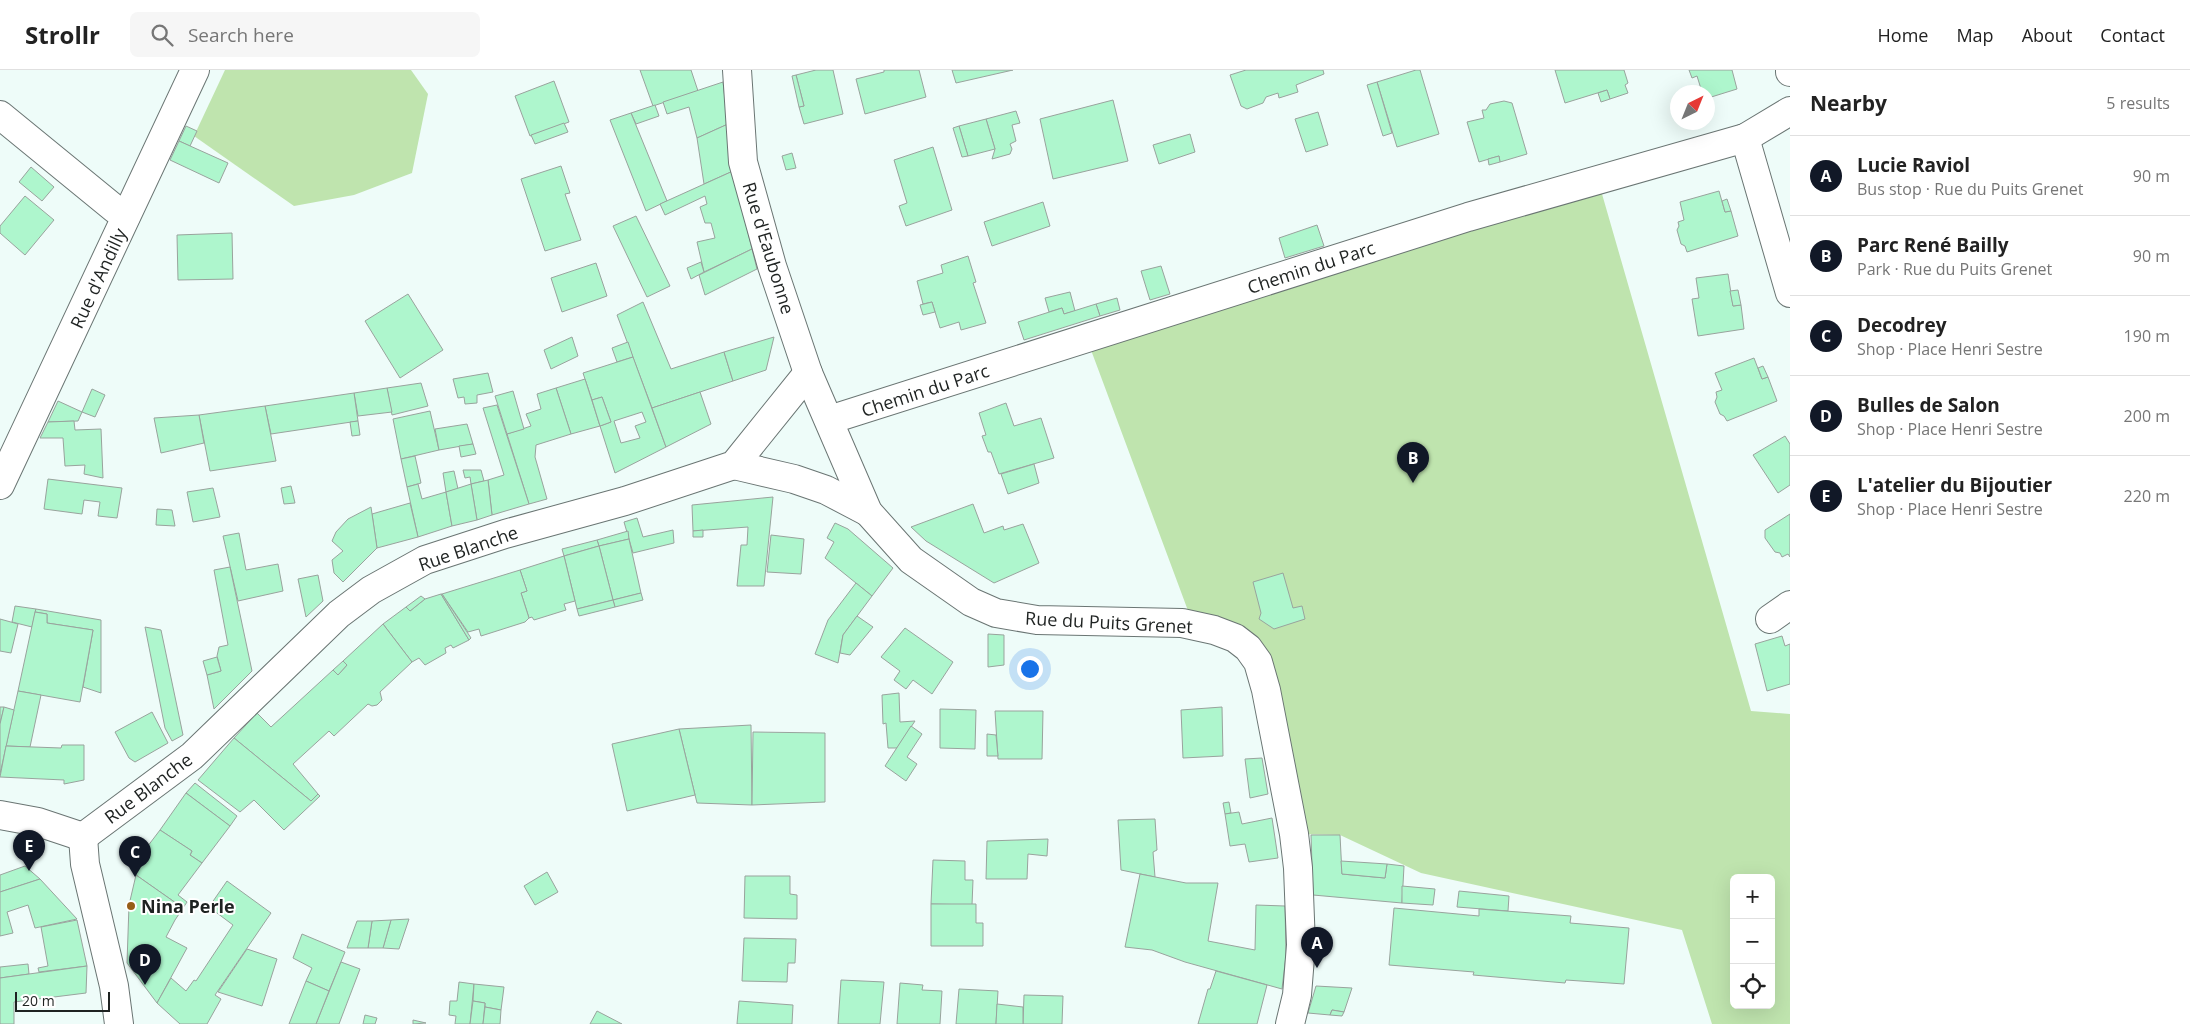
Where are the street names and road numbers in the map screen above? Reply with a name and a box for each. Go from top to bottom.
street label: Rue d'Eaubonne [738,179,800,317]
street label: Rue d'Andilly [64,223,132,332]
street label: Chemin du Parc [1244,235,1378,299]
street label: Chemin du Parc [858,358,992,422]
street label: Rue Blanche [415,520,521,576]
street label: Rue du Puits Grenet [1025,606,1193,638]
street label: Rue Blanche [99,747,197,829]

